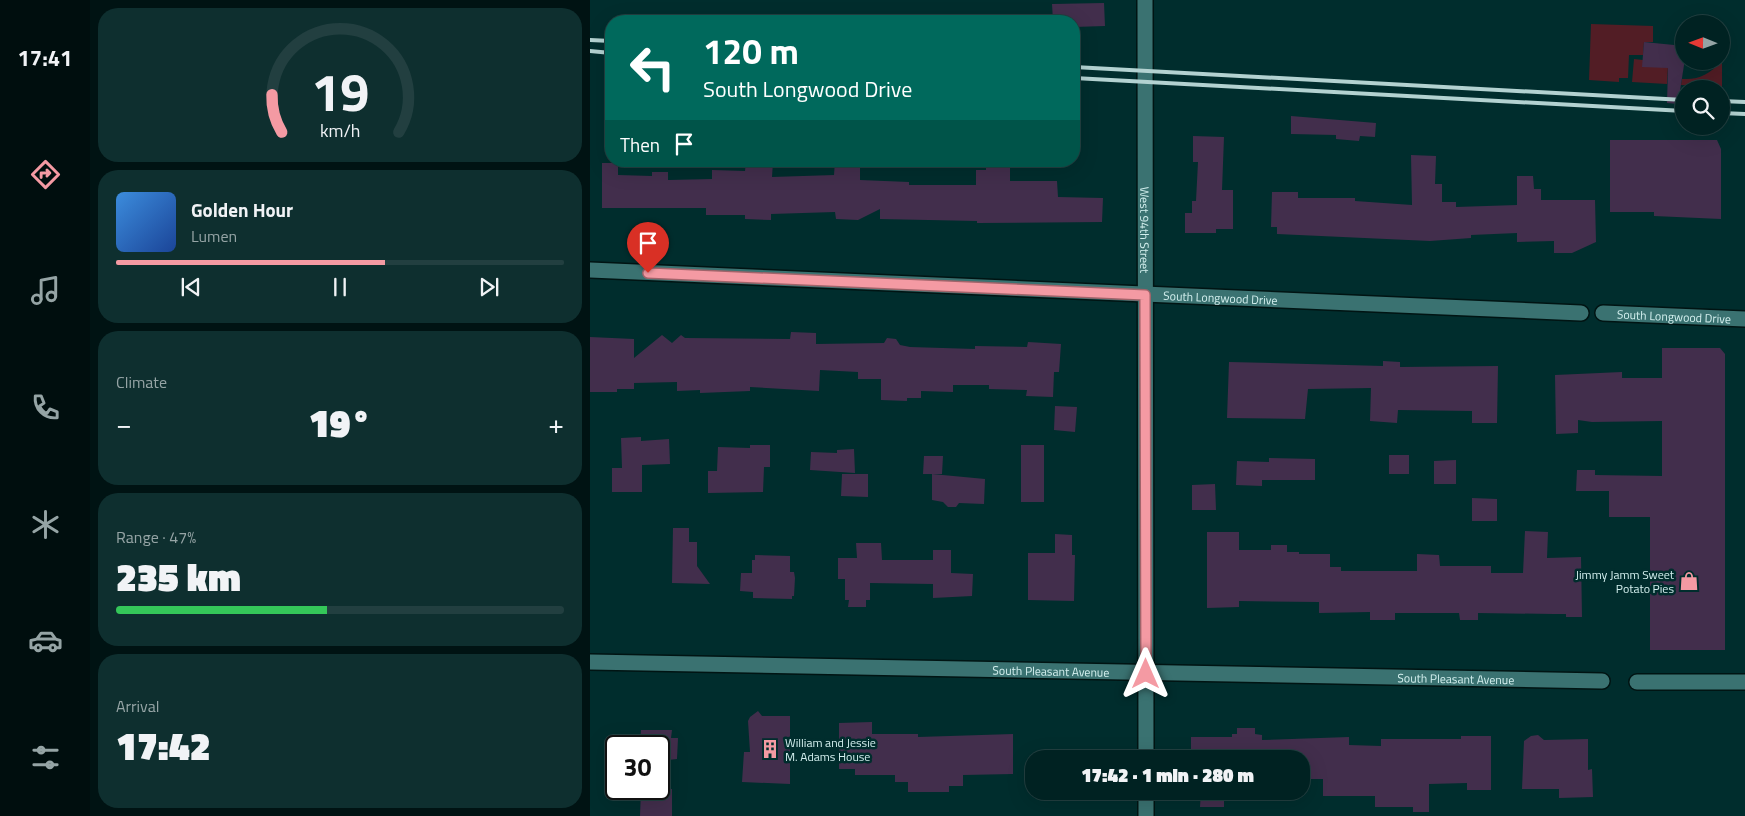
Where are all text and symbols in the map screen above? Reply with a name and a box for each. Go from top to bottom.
north arrow [1675,15,1730,70]
map controls [1675,15,1730,135]
text: 120 m [703,24,799,78]
icon: left [620,35,685,100]
text: 17:41 [18,41,72,75]
text: 19 [311,52,369,131]
text: South Longwood Drive [703,72,912,106]
button: search [1675,80,1730,135]
text: km/h [320,117,360,144]
text: Then [620,130,660,159]
icon: arrive [670,130,698,158]
icon: directions [28,157,63,192]
street label: West 94th Street [1136,187,1155,274]
text: Golden Hour [191,195,293,224]
pin [627,222,669,273]
text: Lumen [191,224,237,248]
icon: arrive [634,229,662,257]
icon: music [28,273,63,308]
icon: previous [177,273,205,301]
icon: pause [326,273,354,301]
icon: next [475,273,503,301]
street label: South Longwood Drive [1163,285,1278,309]
street label: South Longwood Drive [1616,304,1731,328]
text: Climate [116,370,167,394]
icon: phone [28,390,63,425]
text: 19° [309,394,371,452]
text: − [116,402,132,445]
text: + [548,402,564,445]
icon: climate [28,507,63,542]
text: Range · 47% [116,525,196,549]
text: 235 km [116,548,241,606]
place label: Jimmy Jamm Sweet Potato Pies [1576,565,1675,598]
shop icon: Jimmy Jamm Sweet Potato Pies [1678,570,1700,592]
icon: car [28,623,63,658]
position arrow [1119,647,1171,699]
street label: South Pleasant Avenue [992,660,1110,681]
street label: South Pleasant Avenue [1397,668,1515,689]
text: Arrival [116,694,159,718]
text: 17:42 [116,717,211,775]
place label: William and Jessie M. Adams House [785,733,876,766]
speed limit sign: 30 [605,735,670,800]
building icon: William and Jessie M. Adams House [759,738,781,760]
icon: filters [28,740,63,775]
text: 17:42 · 1 min · 280 m [1081,760,1254,789]

